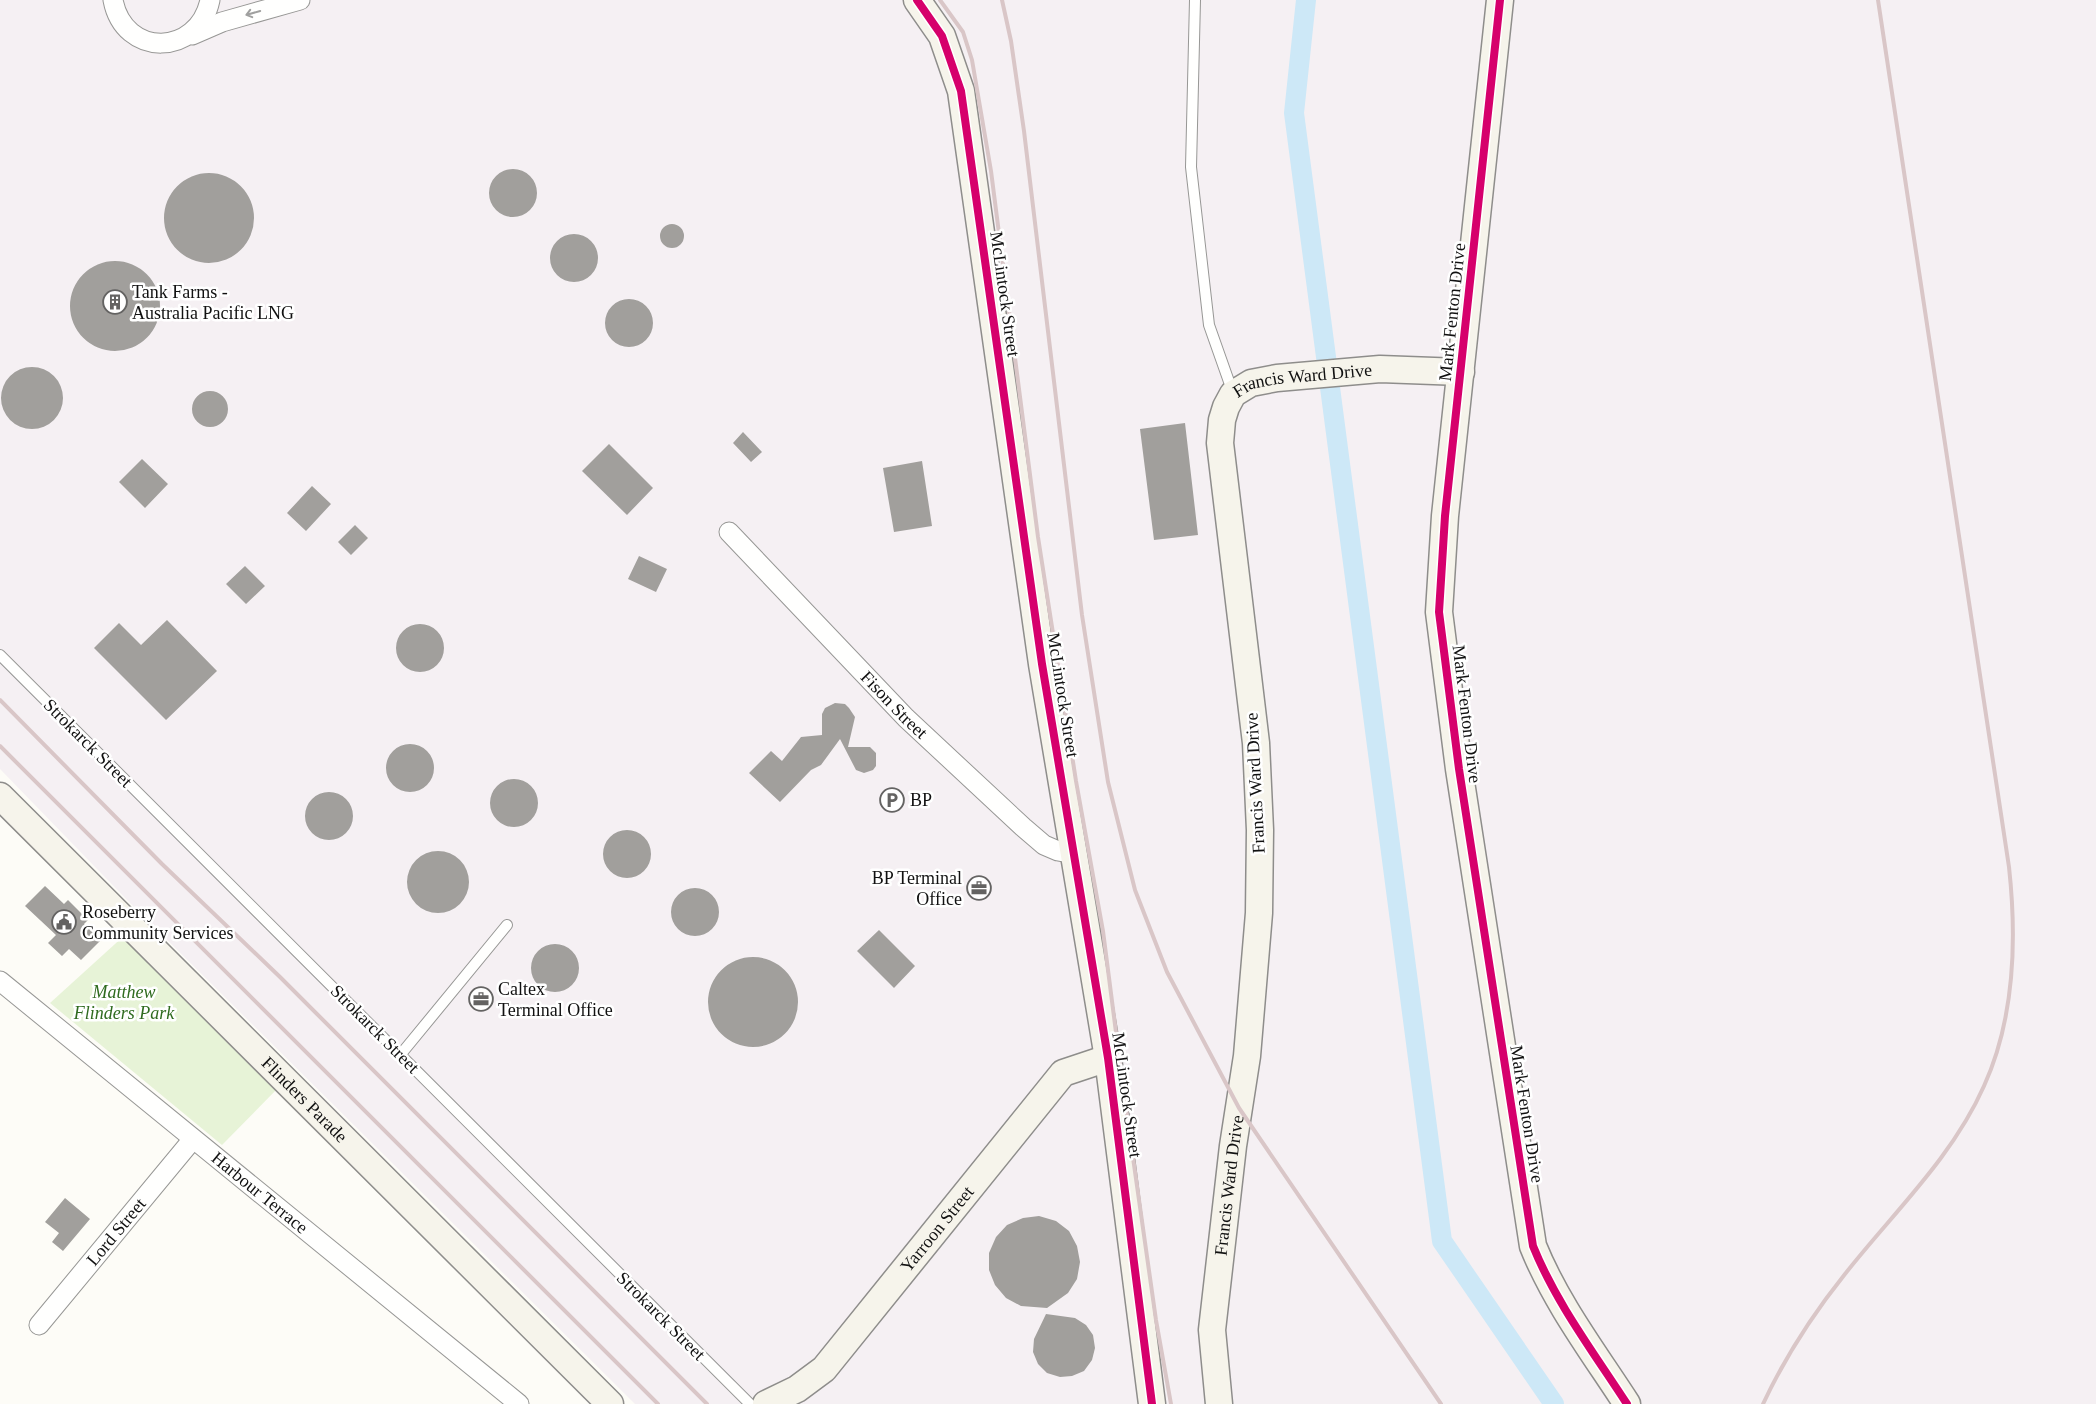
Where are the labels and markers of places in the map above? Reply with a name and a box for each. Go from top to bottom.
place label: Tank Farms - Australia Pacific LNG [132,282,294,323]
building icon: Tank Farms - Australia Pacific LNG [102,289,128,315]
parking icon: BP [879,787,905,813]
place label: BP [910,790,932,810]
place label: BP Terminal Office [872,868,962,909]
office icon: BP Terminal Office [966,875,992,901]
place label: Roseberry Community Services [82,902,234,943]
public building icon: Roseberry Community Services [51,909,77,935]
place label: Caltex Terminal Office [498,979,613,1020]
office icon: Caltex Terminal Office [468,986,494,1012]

